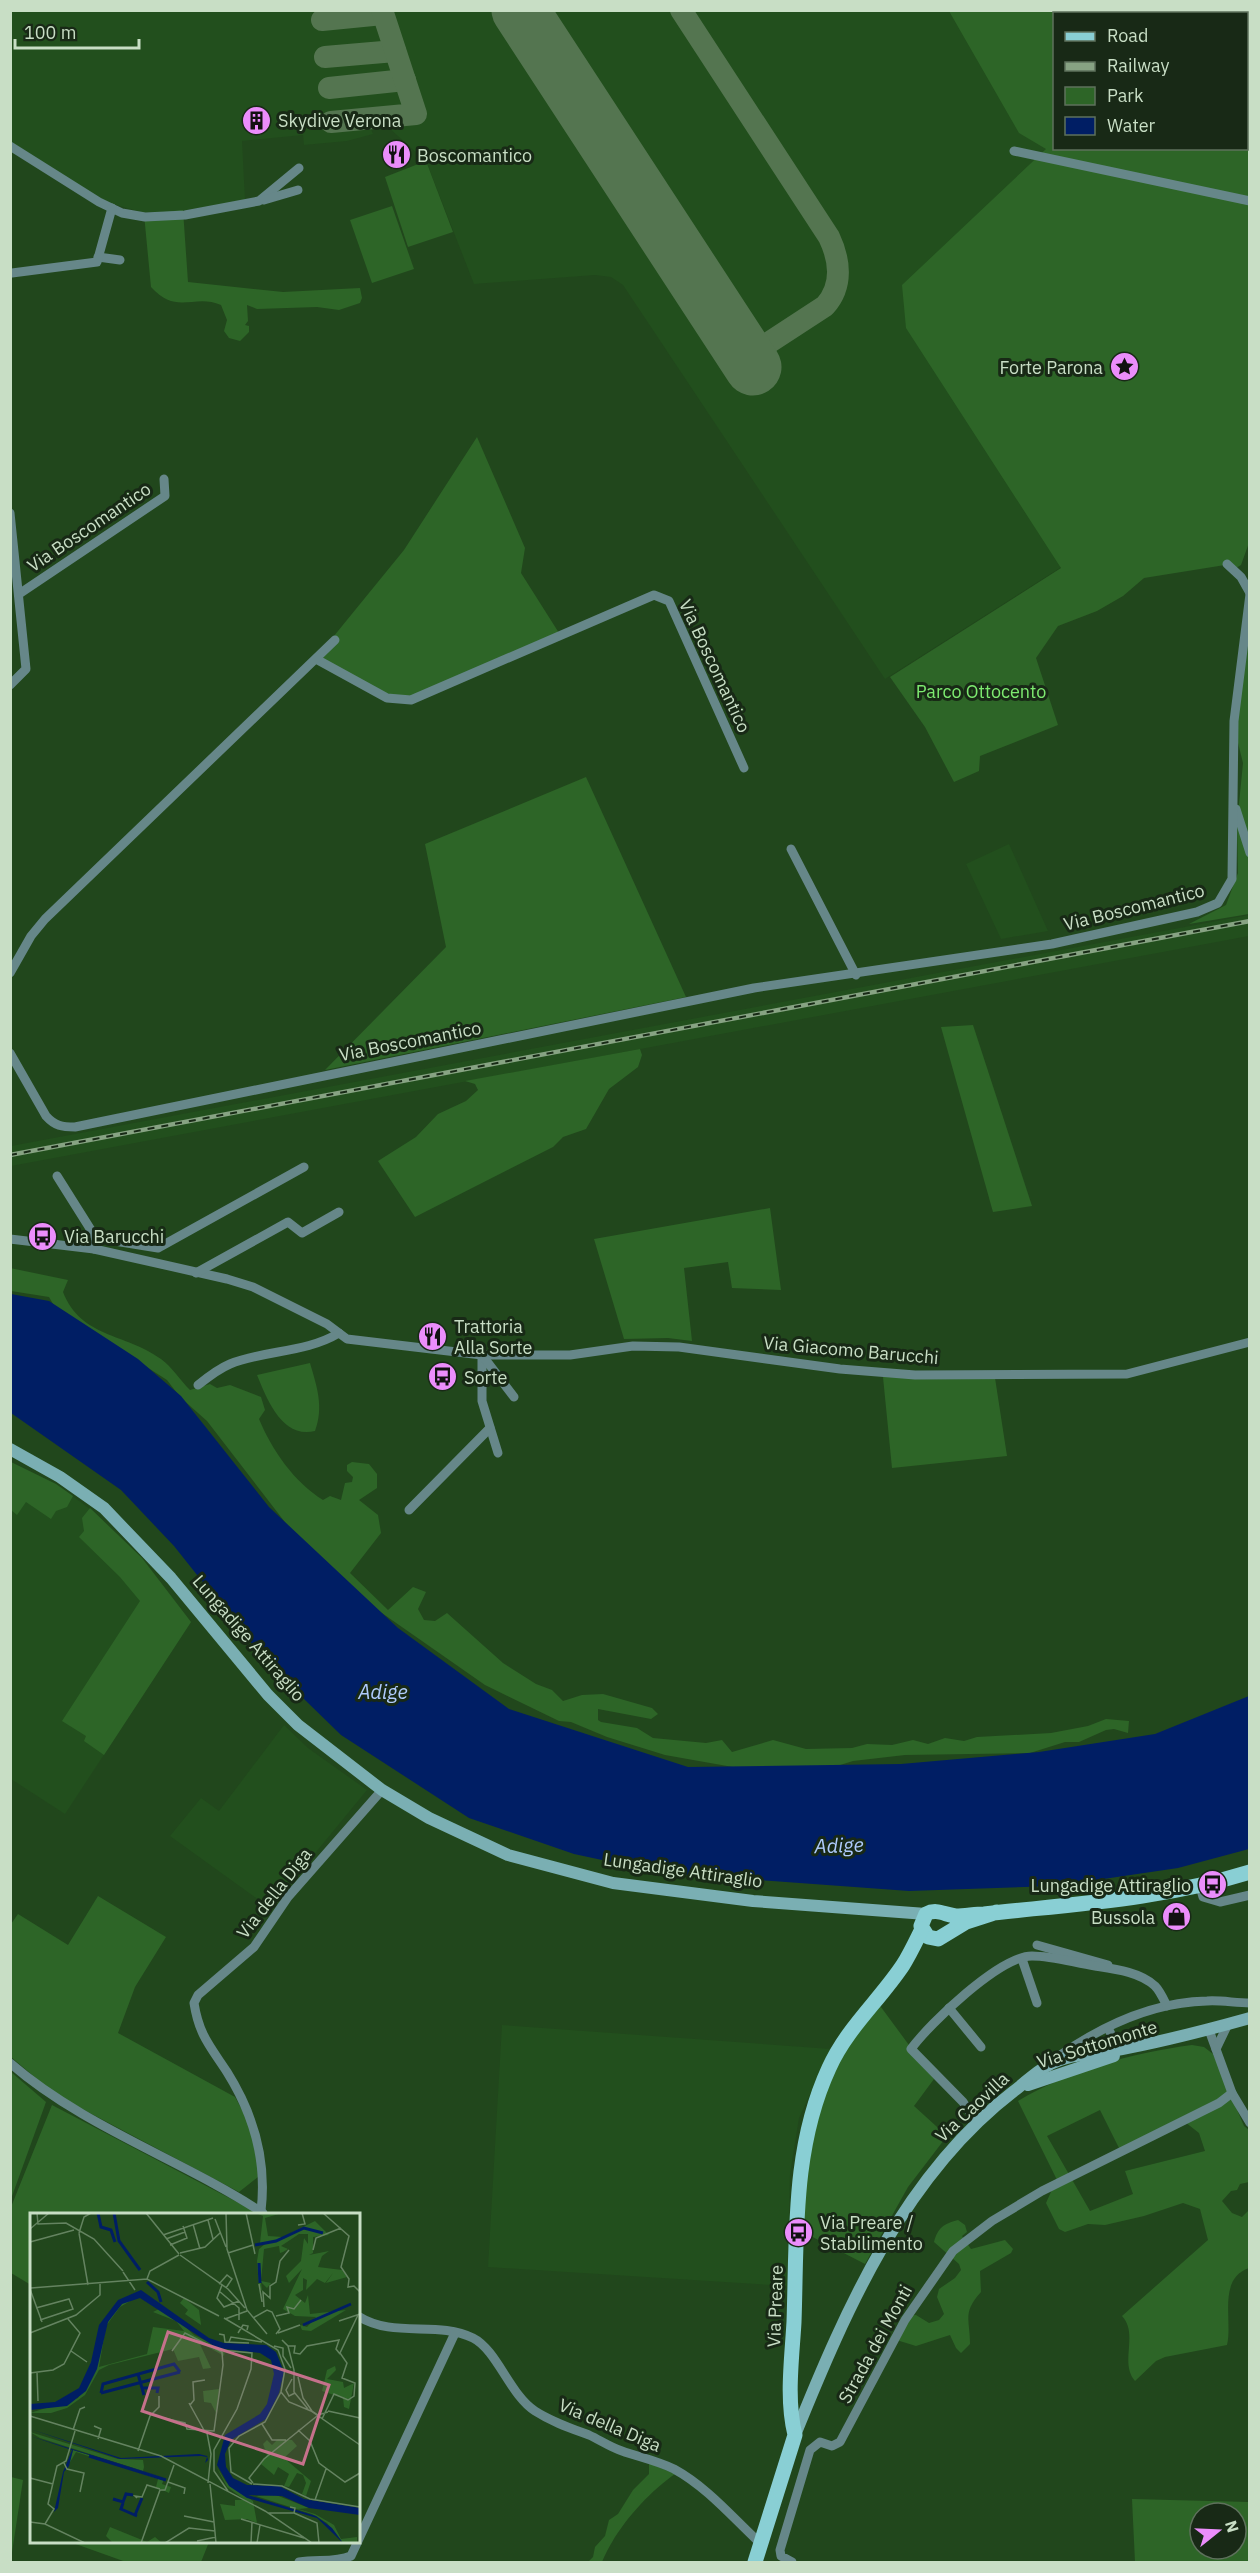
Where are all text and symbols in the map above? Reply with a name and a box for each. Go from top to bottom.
scale bar [15,12,140,50]
legend [1053,12,1248,150]
text: 100 m [24,21,76,44]
text: Road [1107,24,1148,47]
text: Railway [1107,54,1169,77]
text: Park [1107,84,1144,107]
building icon: Skydive Verona [241,104,273,136]
place label: Skydive Verona [278,109,402,132]
text: Water [1107,114,1156,137]
restaurant icon: Boscomantico [380,139,412,171]
place label: Boscomantico [417,144,532,167]
place icon: Forte Parona [1108,351,1140,383]
place label: Forte Parona [999,356,1103,379]
street label: Via Boscomantico [23,477,155,577]
street label: Via Boscomantico [674,596,756,736]
park label: Parco Ottocento [916,680,1046,703]
street label: Via Boscomantico [1061,878,1207,936]
street label: Via Boscomantico [337,1016,483,1066]
bus stop icon: Via Barucchi [27,1220,59,1252]
place label: Via Barucchi [64,1225,164,1248]
place label: Trattoria Alla Sorte [454,1315,533,1359]
restaurant icon: Trattoria Alla Sorte [417,1320,449,1352]
street label: Via Giacomo Barucchi [762,1331,940,1369]
bus stop icon: Sorte [427,1361,459,1393]
place label: Sorte [464,1366,507,1389]
street label: Lungadige Attiraglio [188,1570,310,1706]
water label: Adige [357,1678,408,1705]
water label: Adige [813,1831,864,1859]
street label: Via della Diga [231,1843,317,1943]
street label: Lungadige Attiraglio [602,1847,764,1893]
bus stop icon: Lungadige Attiraglio [1196,1869,1228,1901]
place label: Lungadige Attiraglio [1031,1874,1191,1897]
shop icon: Bussola [1160,1901,1192,1933]
place label: Bussola [1091,1906,1155,1929]
street label: Via Sottomonte [1034,2015,1160,2073]
street label: Via Caovilla [930,2067,1014,2147]
place label: Via Preare / Stabilimento [820,2211,923,2255]
inset map [30,2213,360,2543]
bus stop icon: Via Preare / Stabilimento [783,2216,815,2248]
street label: Via Preare [762,2264,788,2348]
street label: Strada dei Monti [833,2281,917,2407]
street label: Via della Diga [555,2393,665,2457]
north arrow [1188,2501,1248,2561]
text: N [1221,2518,1244,2535]

